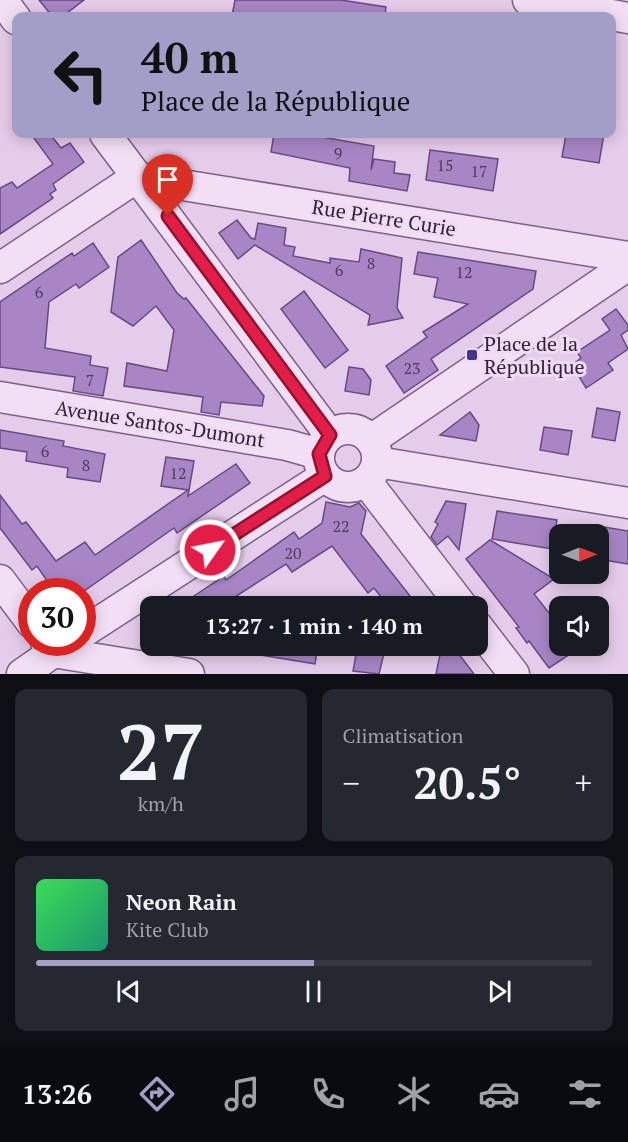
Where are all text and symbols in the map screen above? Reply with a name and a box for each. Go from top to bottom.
text: 40 m [141,29,239,85]
icon: left [42,36,120,114]
text: Place de la République [141,83,410,119]
house number: 9 [334,142,342,164]
pin [142,154,193,216]
house number: 15 [436,154,454,176]
house number: 17 [470,160,488,182]
icon: arrive [151,163,184,196]
street label: Rue Pierre Curie [310,193,458,242]
house number: 8 [367,252,375,274]
house number: 6 [335,259,344,281]
house number: 12 [455,261,473,283]
house number: 6 [35,281,44,303]
place label: Place de la République [484,330,585,380]
marker: Place de la République [465,348,479,362]
house number: 23 [403,357,421,379]
house number: 7 [86,369,94,391]
street label: Avenue Santos-Dumont [53,394,267,454]
house number: 6 [41,440,50,462]
house number: 8 [82,454,90,476]
house number: 12 [169,462,187,484]
house number: 22 [332,515,350,537]
position arrow [178,518,242,582]
north arrow [549,524,609,584]
map controls [549,524,609,656]
house number: 20 [284,542,302,564]
speed limit sign: 30 [18,578,96,656]
button: sound [549,596,609,656]
text: 13:27 · 1 min · 140 m [205,611,423,640]
text: 27 [117,699,205,802]
text: Climatisation [343,722,463,749]
text: 20.5° [413,752,521,812]
text: − [343,761,360,804]
text: + [574,761,592,804]
text: km/h [138,790,184,817]
text: Neon Rain [126,887,237,916]
text: Kite Club [126,916,209,943]
icon: previous [112,975,145,1008]
icon: pause [297,975,330,1008]
icon: next [483,975,516,1008]
icon: directions [136,1073,178,1115]
icon: music [221,1073,263,1115]
icon: phone [307,1073,349,1115]
icon: climate [393,1073,435,1115]
icon: car [478,1073,520,1115]
icon: filters [564,1073,606,1115]
text: 13:26 [22,1076,92,1112]

